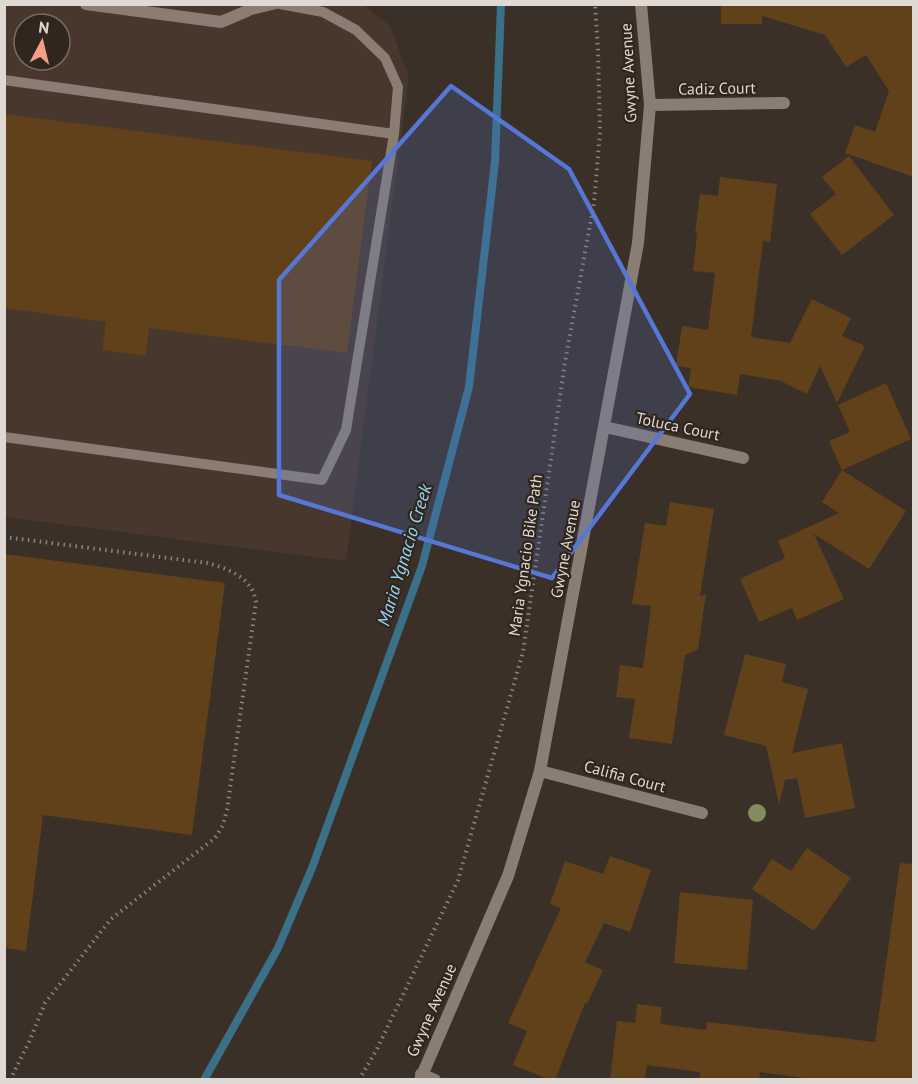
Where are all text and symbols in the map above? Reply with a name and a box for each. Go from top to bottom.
north arrow [12,12,72,72]
text: N [37,17,50,38]
street label: Gwyne Avenue [615,23,641,123]
street label: Cadiz Court [678,77,757,99]
street label: Toluca Court [634,407,722,445]
street label: Maria Ygnacio Bike Path [504,473,546,637]
water label: Maria Ygnacio Creek [371,480,437,629]
street label: Gwyne Avenue [546,498,584,600]
street label: Califia Court [582,756,669,797]
street label: Gwyne Avenue [402,960,460,1060]

